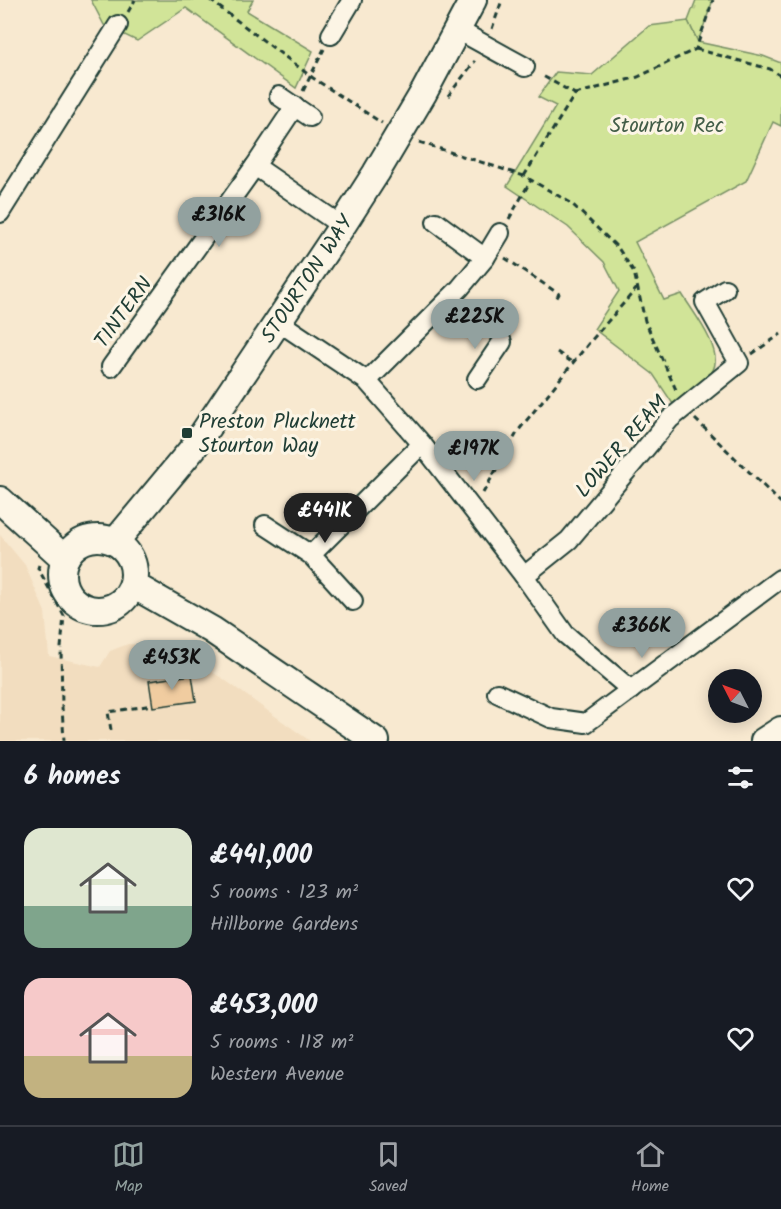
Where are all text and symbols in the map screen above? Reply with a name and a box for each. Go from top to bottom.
park label: Stourton Rec [610,110,724,143]
pin: £316K [177,197,261,248]
text: £316K [192,200,246,232]
street label: STOURTON WAY [253,208,363,350]
street label: TINTERN [87,270,162,356]
pin: £225K [433,299,517,350]
text: £225K [445,302,505,334]
street label: LOWER REAM [568,388,677,506]
place label: Preston Plucknett Stourton Way [199,406,357,463]
marker: Preston Plucknett Stourton Way [180,426,194,440]
pin: £197K [432,431,516,482]
text: £197K [448,434,500,466]
pin: £441K [283,493,367,544]
text: £441K [298,496,352,528]
pin: £366K [600,608,684,659]
text: £366K [612,611,672,643]
pin: £453K [130,640,214,691]
text: £453K [143,643,201,675]
north arrow [708,669,762,723]
map controls [708,669,762,723]
text: 6 homes [24,756,121,798]
icon: filters [724,761,757,794]
text: £441,000 [210,835,312,877]
icon: home [72,852,144,924]
icon: heart [724,872,757,905]
text: 5 rooms · 123 m² [210,877,358,909]
text: Hillborne Gardens [210,909,358,941]
text: £453,000 [210,985,317,1027]
icon: home [72,1002,144,1074]
icon: heart [724,1022,757,1055]
text: 5 rooms · 118 m² [210,1027,353,1059]
text: Western Avenue [210,1059,344,1091]
tab: Map [112,1138,145,1199]
tab: Saved [369,1138,407,1199]
tab: Home [631,1138,669,1199]

